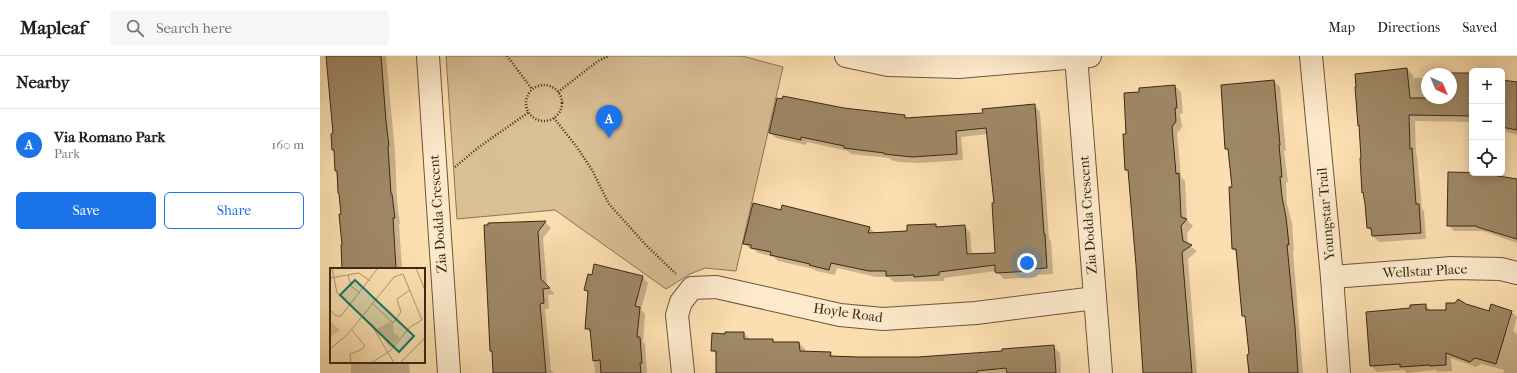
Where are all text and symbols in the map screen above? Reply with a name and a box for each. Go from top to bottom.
search box [110,10,390,46]
text: Mapleaf [20,17,86,39]
icon: search [124,17,146,39]
text: Search here [156,19,232,37]
text: Map [1328,19,1355,36]
text: Directions [1377,19,1440,36]
text: Saved [1462,19,1497,36]
north arrow [1421,68,1457,104]
map controls [1469,68,1505,176]
button: + [1469,68,1505,104]
text: Nearby [16,72,70,92]
button: − [1469,104,1505,140]
pin: A [596,105,622,138]
text: Via Romano Park [54,128,165,146]
text: A [25,137,33,152]
text: 160 m [272,137,304,152]
button: locate [1469,140,1505,176]
text: Park [54,146,80,161]
street label: Zia Dodda Crescent [425,154,451,274]
street label: Zia Dodda Crescent [1075,155,1101,275]
street label: Youngstar Trail [1313,167,1339,262]
button: Save [16,192,156,229]
button: Share [164,192,304,229]
your location [1017,253,1037,273]
street label: Wellstar Place [1381,260,1468,282]
inset map [330,268,425,363]
street label: Hoyle Road [812,300,884,326]

